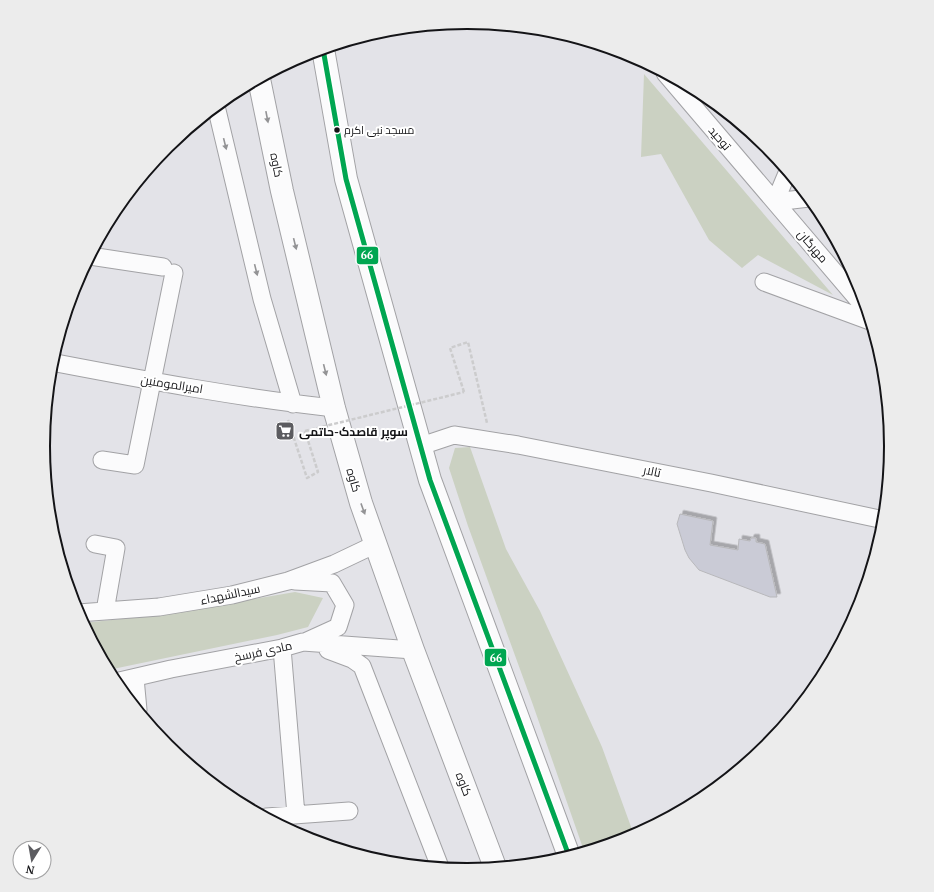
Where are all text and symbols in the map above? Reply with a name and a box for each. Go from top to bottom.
one-way arrow [264,111,270,123]
place label: مسجد نبی اکرم [344,123,414,138]
street label: توحید [706,123,735,154]
marker: مسجد نبی اکرم [332,125,342,135]
one-way arrow [223,138,229,150]
street label: کاوه [267,151,287,179]
street label: مهرگان [795,226,831,266]
one-way arrow [292,238,298,250]
line badge: 66 [356,246,379,265]
text: 66 [361,248,373,262]
one-way arrow [253,264,259,277]
one-way arrow [322,364,328,376]
street label: امیرالمومنین [140,372,204,396]
supermarket icon: سوپر قاصدک-حاتمی [274,420,296,442]
place label: سوپر قاصدک-حاتمی [299,424,408,441]
street label: تالار [641,462,663,480]
street label: کاوه [343,466,365,494]
one-way arrow [360,503,366,515]
street label: سیدالشهداء [199,580,261,608]
street label: مادی فرسخ [233,638,294,665]
line badge: 66 [484,648,507,667]
text: 66 [490,651,502,665]
street label: کاوه [453,770,475,798]
north arrow [12,840,52,880]
text: N [24,862,36,877]

